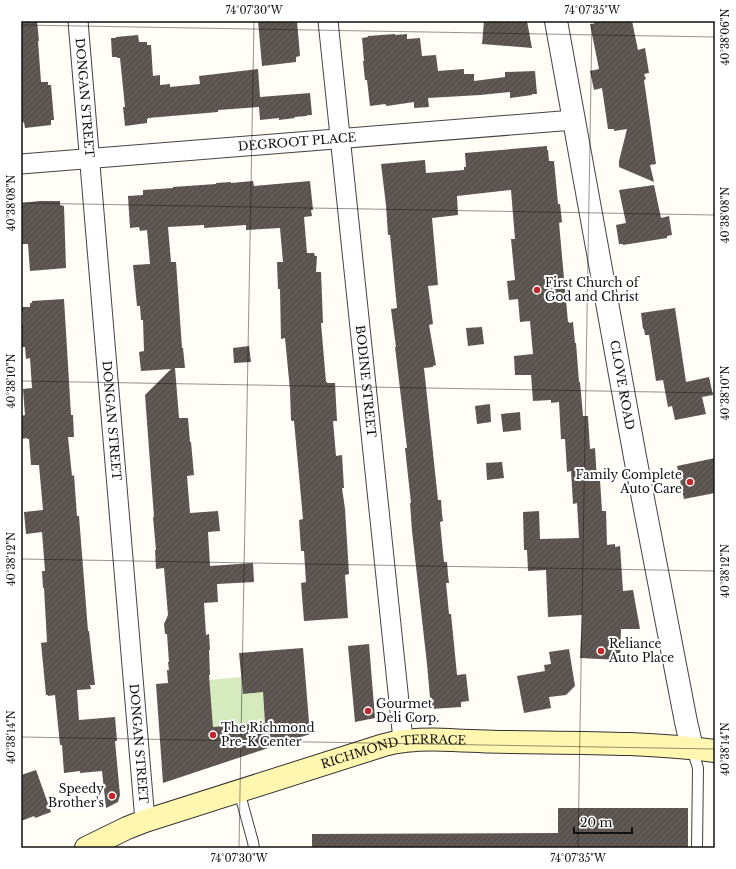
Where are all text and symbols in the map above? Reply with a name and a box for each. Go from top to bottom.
text: 74°07'30"W [225,4,283,17]
text: 74°07'35"W [564,4,620,17]
text: 40°38'06"N [719,8,732,66]
street label: DONGAN STREET [72,37,97,159]
street label: DEGROOT PLACE [237,129,357,154]
text: 40°38'08"N [5,175,18,231]
text: 40°38'08"N [719,187,732,243]
place label: First Church of God and Christ [545,275,641,304]
marker: First Church of God and Christ [532,285,542,295]
street label: BODINE STREET [353,324,379,438]
street label: CLOVE ROAD [607,339,638,431]
text: 40°38'10"N [5,353,18,409]
street label: DONGAN STREET [99,360,124,481]
text: 40°38'10"N [719,365,732,421]
place label: Family Complete Auto Care [576,467,682,496]
marker: Family Complete Auto Care [685,477,695,487]
text: 40°38'12"N [5,532,18,586]
text: 40°38'12"N [719,544,732,598]
place label: Reliance Auto Place [608,636,674,665]
marker: Reliance Auto Place [596,646,606,656]
street label: DONGAN STREET [127,683,152,804]
place label: Gourmet Deli Corp. [376,696,439,725]
marker: Gourmet Deli Corp. [363,706,373,716]
text: 40°38'14"N [5,710,18,764]
place label: The Richmond Pre-K Center [221,720,315,749]
text: 40°38'14"N [719,722,732,776]
marker: The Richmond Pre-K Center [208,730,218,740]
street label: RICHMOND TERRACE [319,731,467,772]
place label: Speedy Brother's [48,781,104,810]
marker: Speedy Brother's [107,791,117,801]
scale bar [574,809,632,835]
text: 20 m [580,815,612,830]
text: 74°07'30"W [210,852,268,865]
text: 74°07'35"W [550,852,606,865]

